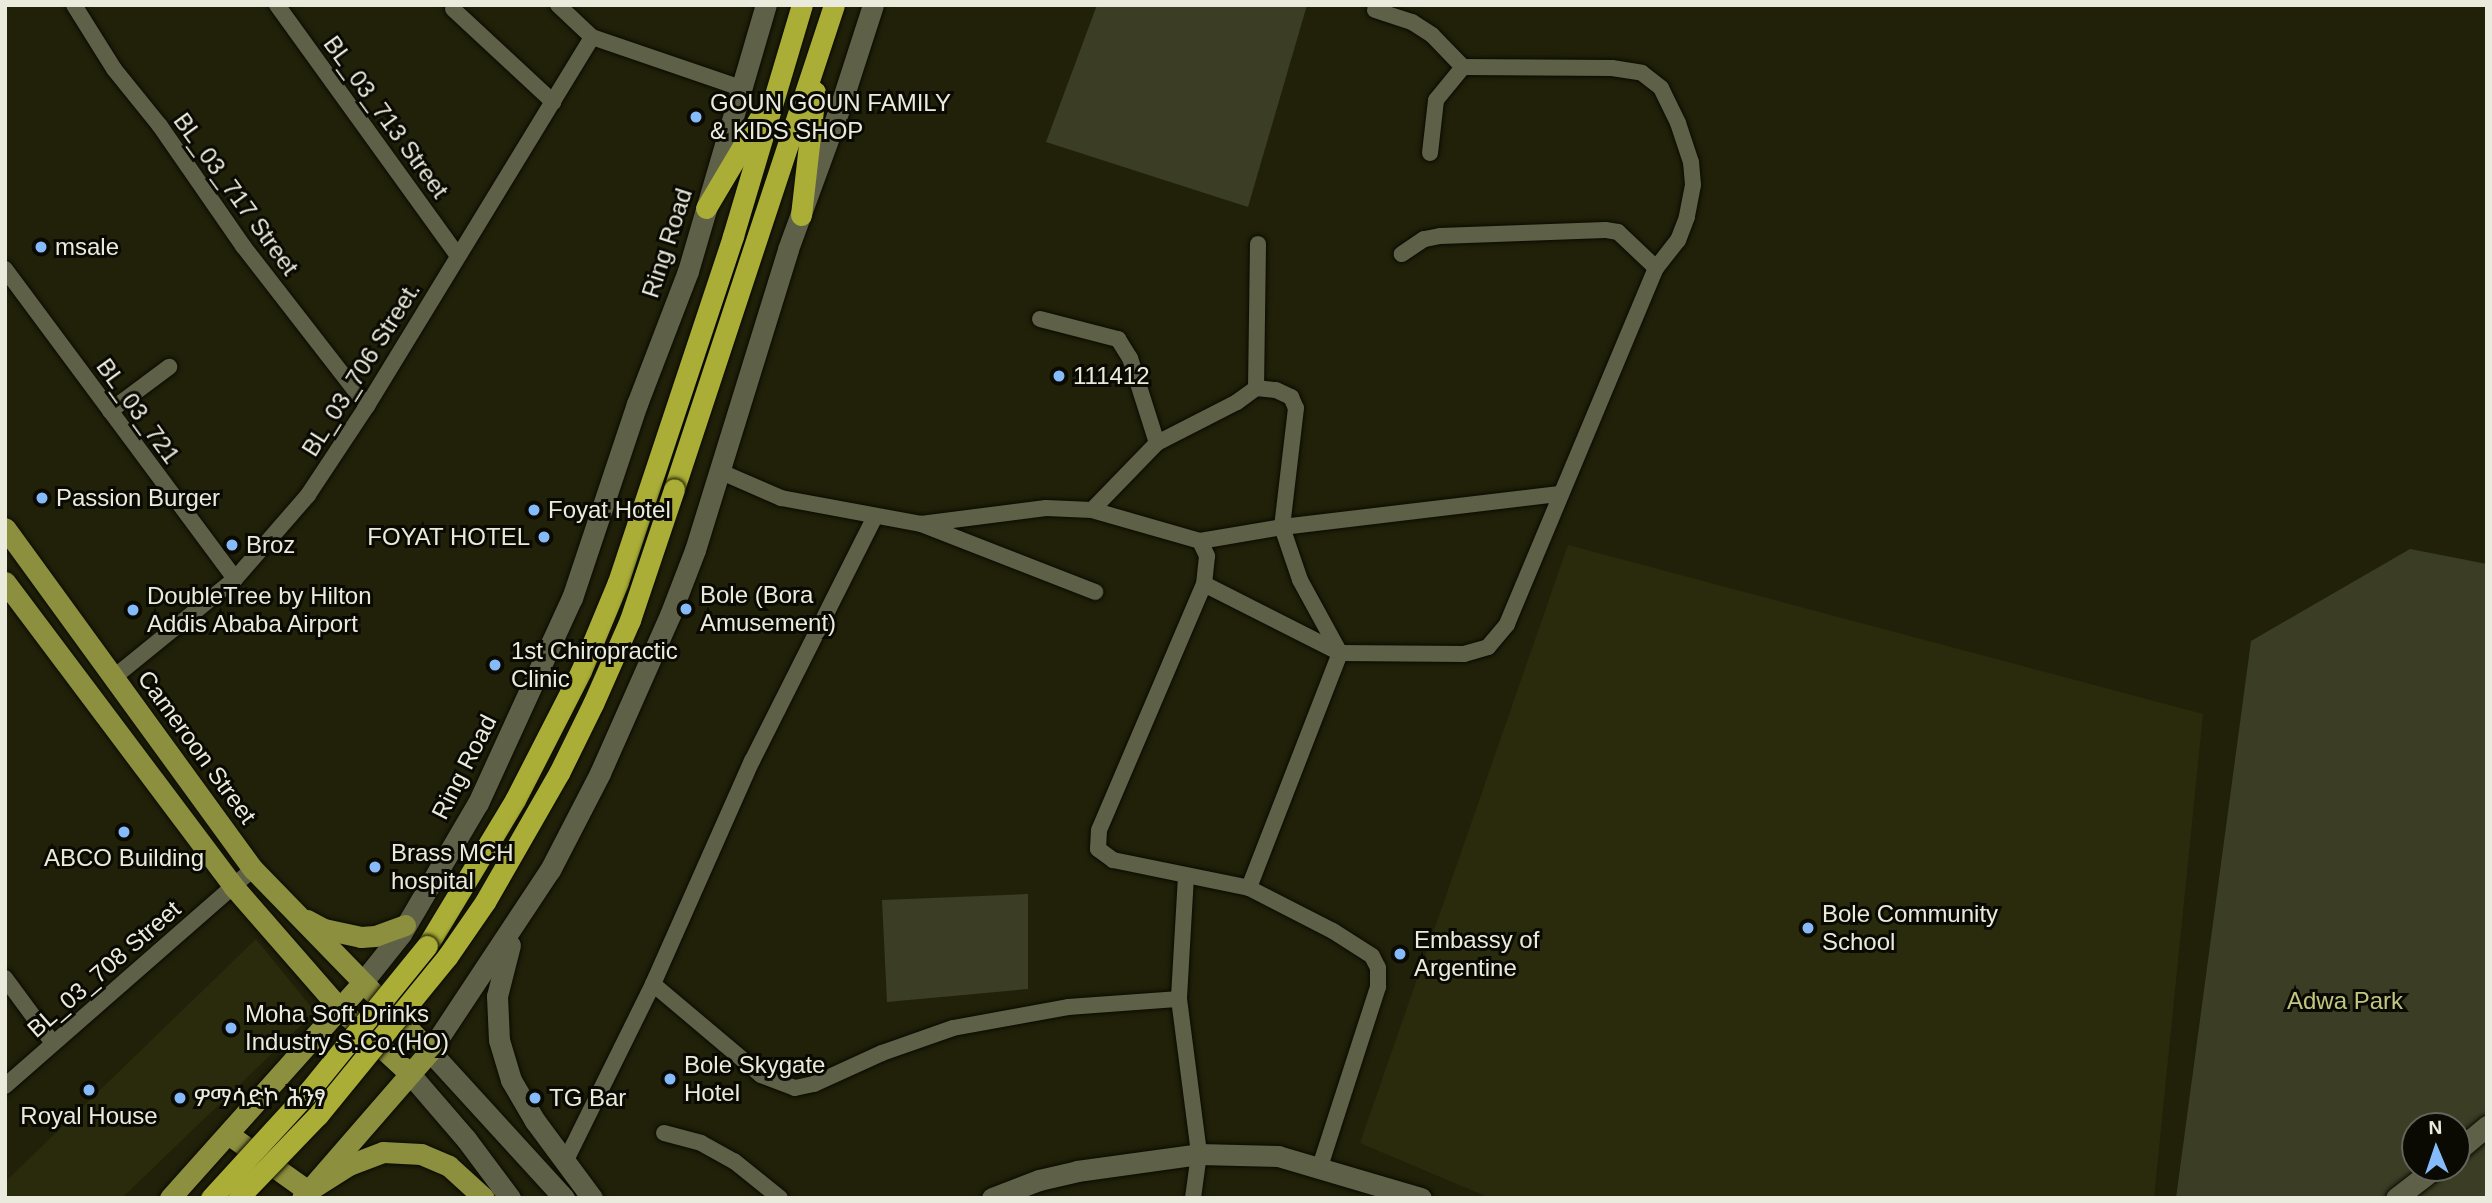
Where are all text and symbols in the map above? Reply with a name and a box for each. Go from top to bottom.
street label: BL_03_713 Street [317,30,455,204]
place label: GOUN GOUN FAMILY & KIDS SHOP [710,89,951,145]
street label: BL_03_717 Street [167,107,305,281]
marker: GOUN GOUN FAMILY & KIDS SHOP [688,109,704,125]
street label: Ring Road [636,185,698,301]
place label: msale [55,233,119,261]
marker: msale [33,239,49,255]
street label: BL_03_706 Street. [296,276,426,462]
street label: BL_03_721 [90,353,186,469]
place label: 111412 [1073,362,1150,390]
marker: 111412 [1051,368,1067,384]
place label: Passion Burger [56,484,220,512]
marker: Passion Burger [34,490,50,506]
place label: Foyat Hotel [548,496,671,524]
marker: Foyat Hotel [526,502,542,518]
place label: FOYAT HOTEL [367,523,530,551]
marker: FOYAT HOTEL [536,529,552,545]
place label: Broz [246,531,295,559]
marker: Broz [224,537,240,553]
place label: Bole (Bora Amusement) [700,581,836,637]
place label: DoubleTree by Hilton Addis Ababa Airport [147,582,372,638]
marker: Bole (Bora Amusement) [678,601,694,617]
marker: DoubleTree by Hilton Addis Ababa Airport [125,602,141,618]
place label: 1st Chiropractic Clinic [511,637,678,693]
marker: 1st Chiropractic Clinic [485,655,505,675]
street label: Cameroon Street [132,665,262,829]
street label: Ring Road [425,710,503,824]
marker: ABCO Building [116,824,132,840]
place label: Brass MCH hospital [391,839,514,895]
place label: ABCO Building [44,844,204,872]
marker: Brass MCH hospital [365,857,385,877]
street label: BL_03_708 Street [22,895,186,1043]
place label: Bole Community School [1822,900,1998,956]
marker: Bole Community School [1800,920,1816,936]
place label: Embassy of Argentine [1414,926,1539,982]
marker: Embassy of Argentine [1392,946,1408,962]
park label: Adwa Park [2287,987,2403,1015]
place label: Moha Soft Drinks Industry S.Co.(HO) [245,1000,449,1056]
marker: Moha Soft Drinks Industry S.Co.(HO) [223,1020,239,1036]
place label: Bole Skygate Hotel [684,1051,825,1107]
marker: Bole Skygate Hotel [662,1071,678,1087]
marker: Royal House [81,1082,97,1098]
place label: ዎማሳድኮ ሕንፃ [194,1084,326,1112]
place label: TG Bar [549,1084,626,1112]
marker: ዎማሳድኮ ሕንፃ [172,1090,188,1106]
marker: TG Bar [527,1090,543,1106]
place label: Royal House [20,1102,158,1130]
north arrow [2401,1112,2471,1182]
text: N [2428,1117,2443,1138]

